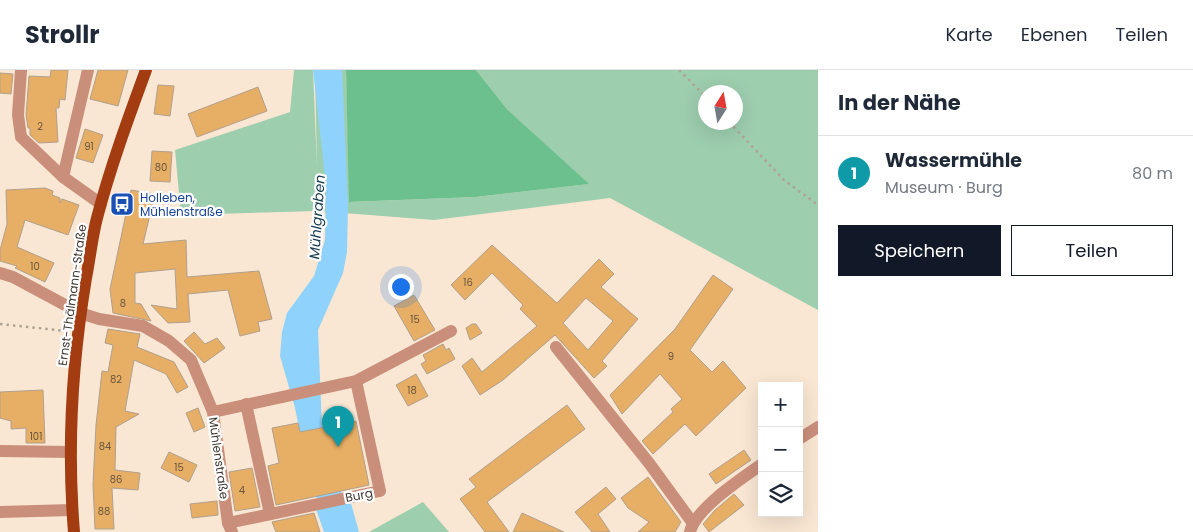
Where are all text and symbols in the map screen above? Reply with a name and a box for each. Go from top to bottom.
text: Strollr [25,18,100,51]
text: Karte [945,22,993,47]
text: Ebenen [1021,22,1088,47]
text: Teilen [1116,22,1168,47]
north arrow [698,85,743,130]
text: In der Nähe [838,88,961,117]
house number: 2 [37,119,43,134]
house number: 91 [84,139,94,154]
text: Wassermühle [885,147,1022,174]
house number: 80 [155,160,167,175]
text: 1 [851,162,857,185]
text: 80 m [1132,162,1173,185]
water label: Mühlgraben [304,174,330,260]
text: Museum · Burg [885,176,1003,199]
place label: Holleben, Mühlenstraße [140,189,223,220]
bus stop icon: Holleben, Mühlenstraße [109,191,135,217]
street label: Ernst-Thälmann-Straße [54,223,90,367]
button: Speichern [838,225,1001,276]
button: Teilen [1011,225,1173,276]
house number: 10 [30,259,40,274]
your location [388,274,414,300]
house number: 16 [463,275,473,290]
house number: 8 [120,296,126,311]
house number: 15 [410,312,420,327]
house number: 9 [668,349,674,364]
house number: 82 [110,372,122,387]
map controls [758,382,803,517]
button: + [758,382,803,427]
house number: 18 [407,383,417,398]
pin: 1 [322,406,354,447]
street label: Mühlenstraße [205,416,233,500]
button: − [758,427,803,472]
house number: 101 [30,429,42,444]
house number: 84 [99,439,111,454]
house number: 15 [174,460,184,475]
house number: 86 [110,472,122,487]
button: layers [758,472,803,517]
house number: 4 [239,483,245,498]
street label: Burg [344,484,374,506]
house number: 88 [98,504,110,519]

